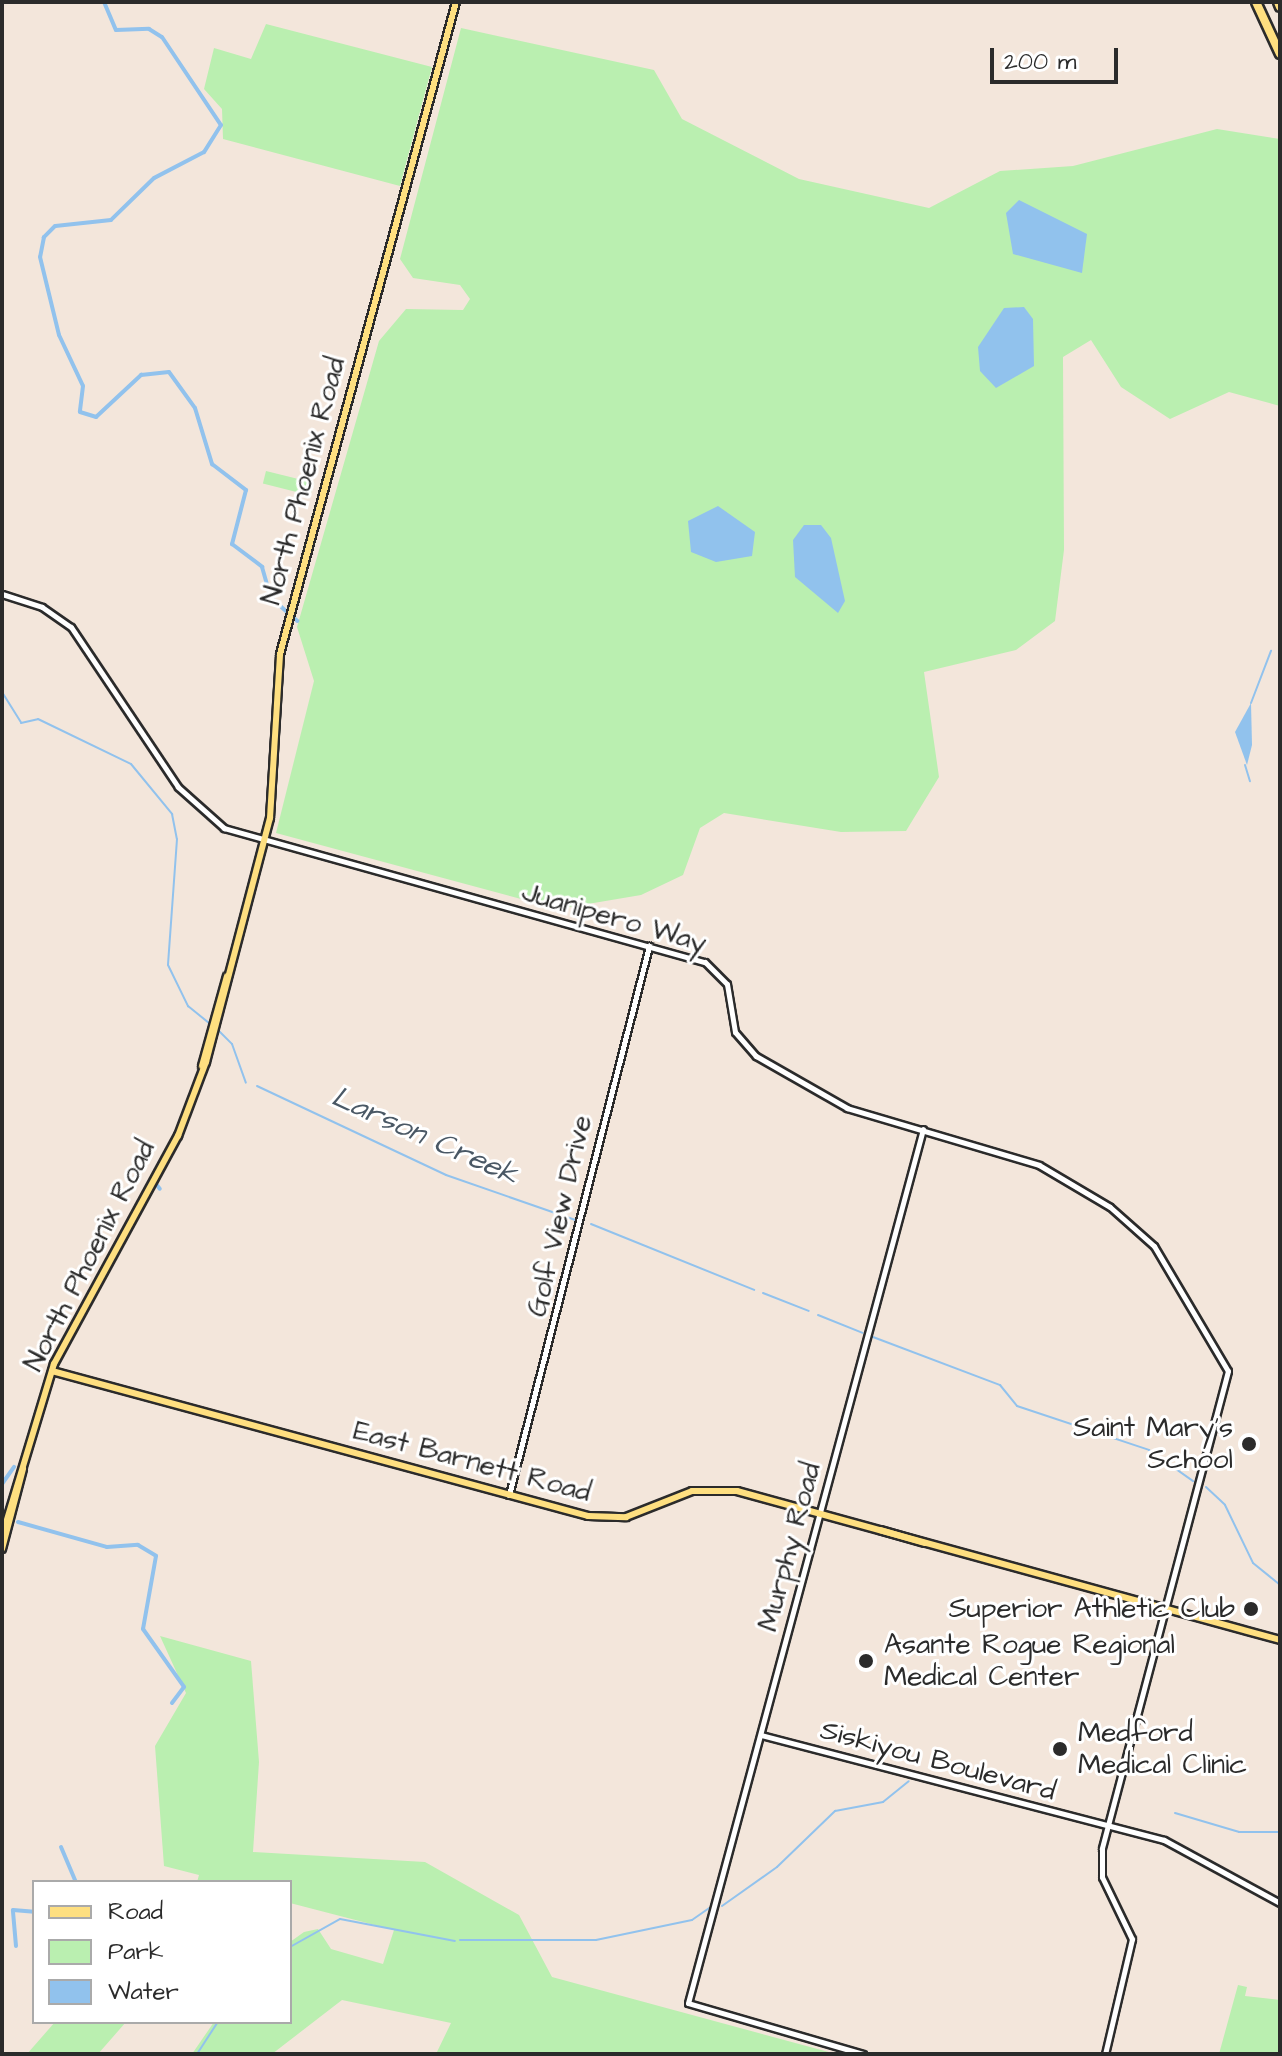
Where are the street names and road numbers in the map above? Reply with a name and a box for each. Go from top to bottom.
street label: North Phoenix Road [255,354,353,608]
street label: Juanipero Way [518,876,710,960]
street label: Golf View Drive [520,1112,600,1320]
street label: North Phoenix Road [17,1135,163,1377]
street label: East Barnett Road [350,1414,594,1510]
street label: Murphy Road [751,1459,829,1635]
street label: Siskiyou Boulevard [817,1713,1059,1809]

